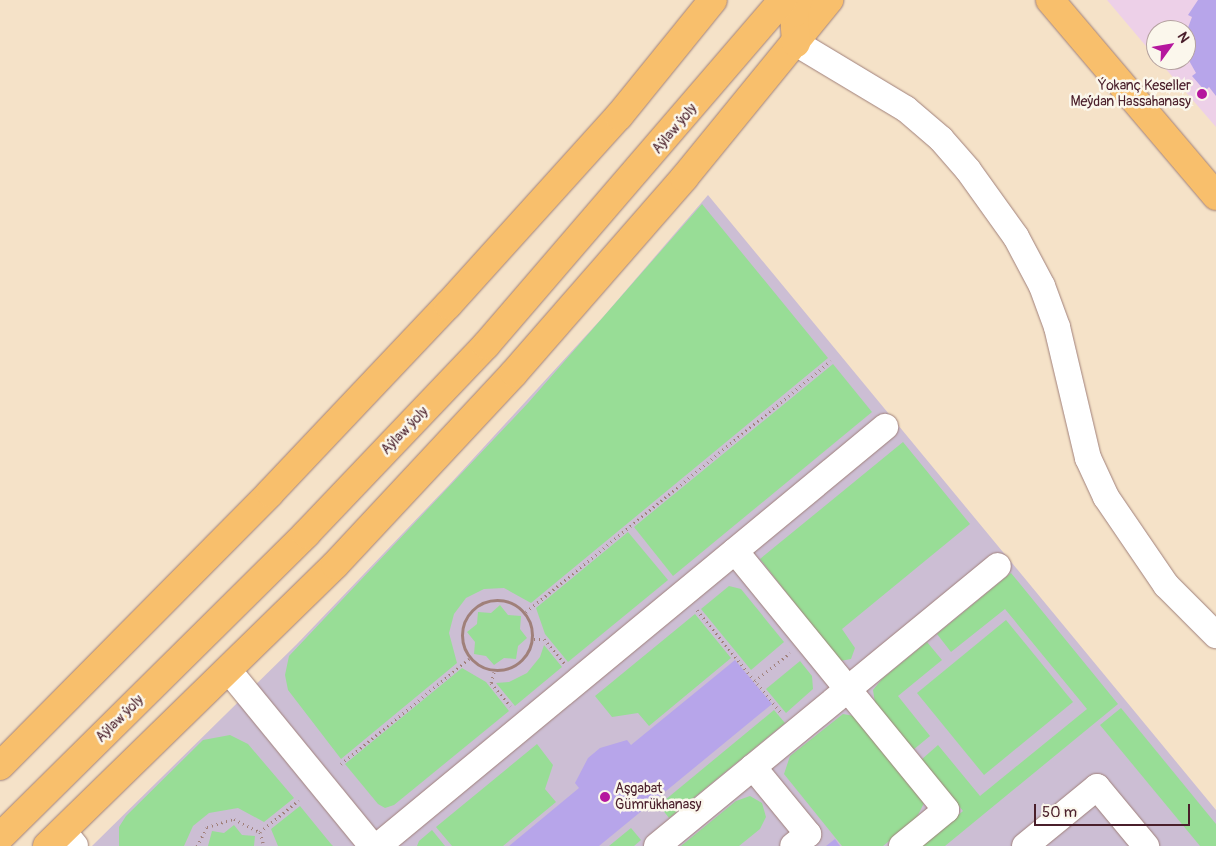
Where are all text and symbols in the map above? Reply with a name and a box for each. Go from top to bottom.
north arrow [1146,20,1196,70]
text: N [1174,29,1193,46]
place label: Ýokanç Keseller Meýdan Hassahanasy [1070,78,1191,110]
marker: Ýokanç Keseller Meýdan Hassahanasy [1195,87,1209,101]
street label: Aýlaw ýoly [649,101,701,157]
street label: Aýlaw ýoly [378,404,432,458]
street label: Aýlaw ýoly [93,692,147,746]
place label: Aşgabat Gümrükhanasy [615,781,701,814]
marker: Aşgabat Gümrükhanasy [599,791,611,803]
scale bar [1036,794,1192,826]
text: 50 m [1042,803,1077,822]

